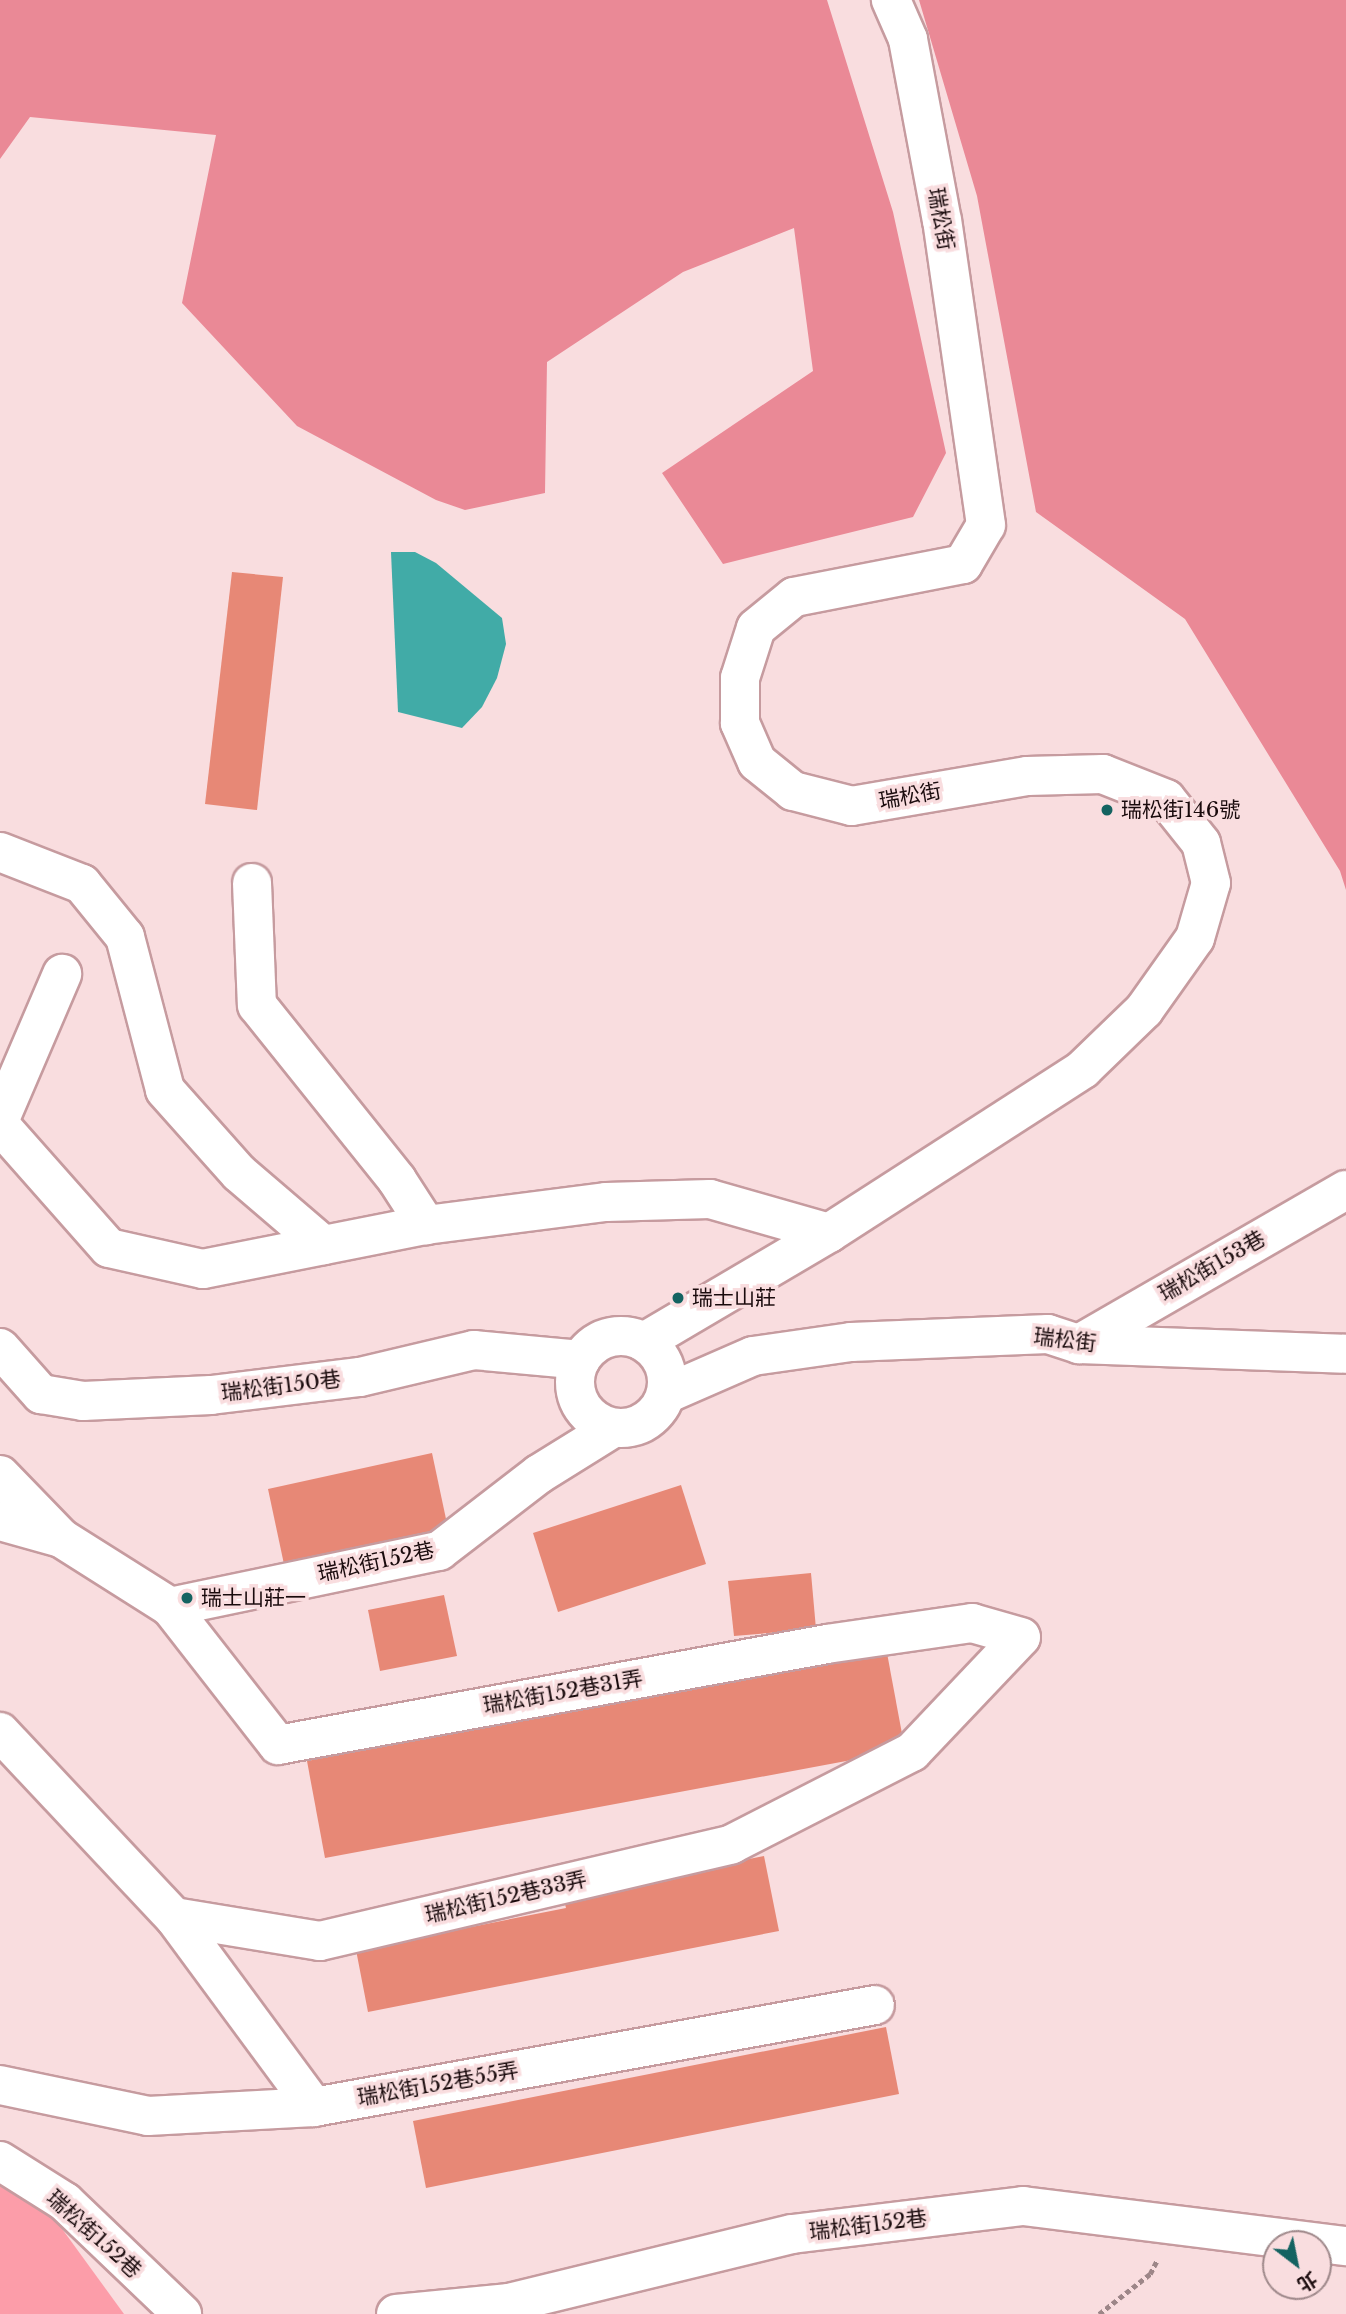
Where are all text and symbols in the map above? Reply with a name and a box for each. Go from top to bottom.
street label: 瑞松街 [923,186,959,252]
street label: 瑞松街 [877,778,943,814]
place label: 瑞松街146號 [1121,797,1240,823]
marker: 瑞松街146號 [1099,802,1115,818]
street label: 瑞松街153巷 [1155,1226,1269,1306]
place label: 瑞士山莊 [692,1285,776,1311]
marker: 瑞士山莊 [670,1290,686,1306]
street label: 瑞松街 [1032,1324,1098,1356]
street label: 瑞松街150巷 [220,1366,342,1406]
street label: 瑞松街152巷 [316,1537,436,1587]
place label: 瑞士山莊一 [201,1585,306,1611]
marker: 瑞士山莊一 [179,1590,195,1606]
street label: 瑞松街152巷31弄 [481,1666,645,1718]
street label: 瑞松街152巷33弄 [423,1866,589,1928]
street label: 瑞松街152巷55弄 [356,2057,520,2111]
street label: 瑞松街152巷 [42,2185,146,2283]
street label: 瑞松街152巷 [808,2205,928,2245]
north arrow [1262,2230,1332,2300]
text: 北 [1293,2267,1321,2296]

